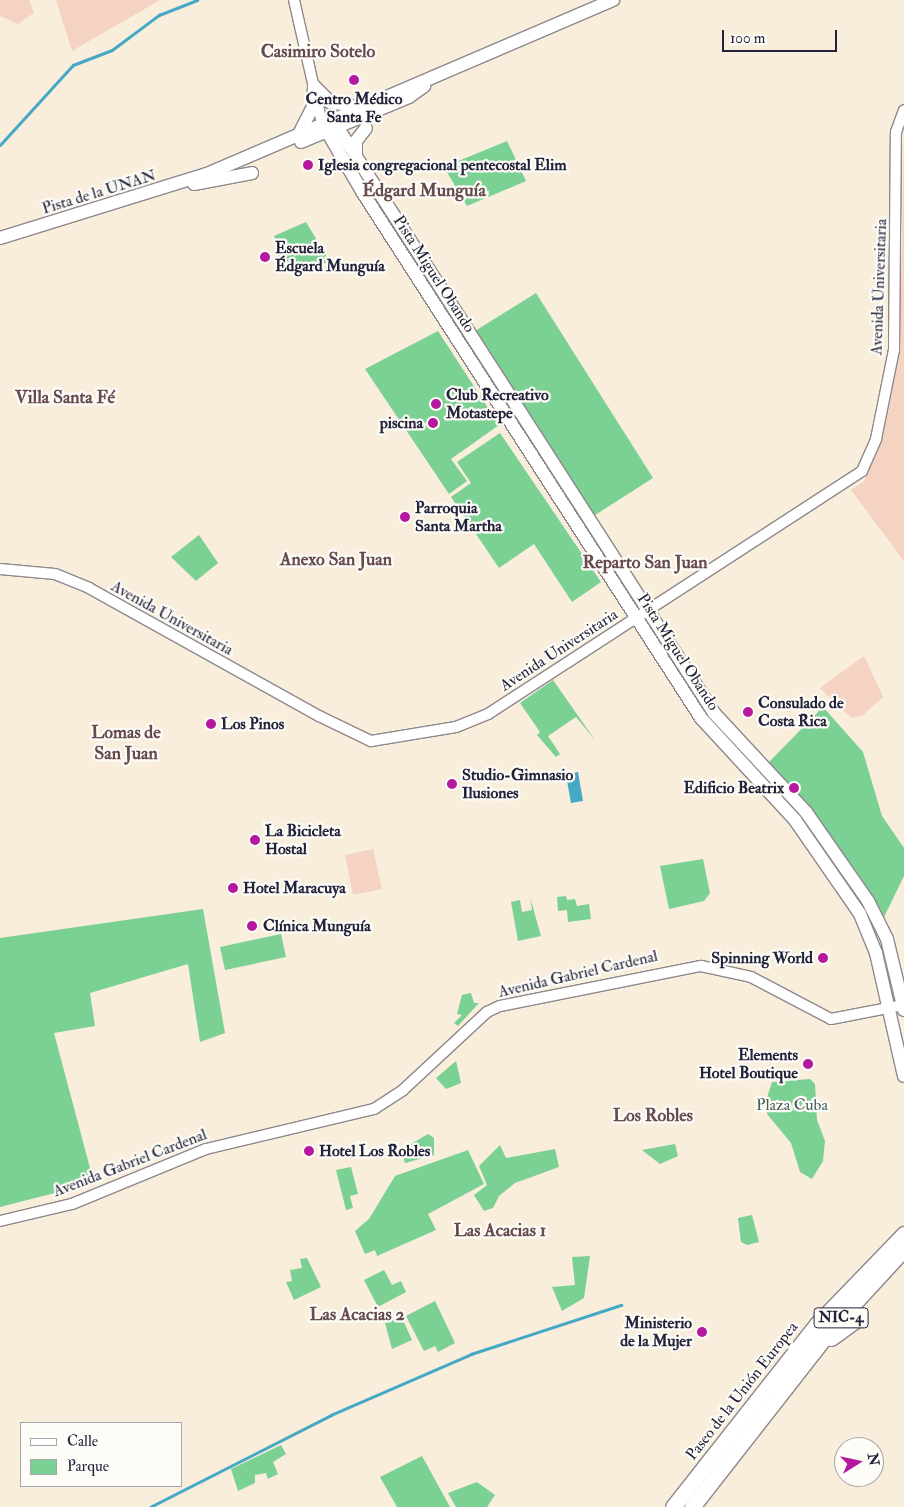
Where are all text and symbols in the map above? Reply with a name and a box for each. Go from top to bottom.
scale bar [724,20,839,52]
text: 100 m [730,29,765,48]
district label: Casimiro Sotelo [261,41,375,63]
marker: Centro Médico Santa Fe [347,73,361,87]
place label: Centro Médico Santa Fe [306,89,402,127]
place label: Iglesia congregacional pentecostal Elim [318,155,567,175]
marker: Iglesia congregacional pentecostal Elim [302,159,314,171]
street label: Pista de la UNAN [40,166,158,218]
district label: Édgard Munguía [362,180,486,202]
street label: Pista Miguel Obando [389,212,479,336]
street label: Avenida Universitaria [867,218,891,356]
place label: Escuela Édgard Munguía [275,238,385,276]
marker: Escuela Édgard Munguía [259,251,271,263]
place label: Club Recreativo Motastepe [446,385,549,423]
district label: Villa Santa Fé [15,387,115,409]
marker: Club Recreativo Motastepe [430,398,442,410]
place label: piscina [380,413,423,433]
marker: piscina [427,417,439,429]
place label: Parroquia Santa Martha [415,498,502,536]
marker: Parroquia Santa Martha [399,511,411,523]
district label: Anexo San Juan [280,549,392,571]
district label: Reparto San Juan [582,552,708,574]
street label: Avenida Universitaria [108,577,236,659]
street label: Pista Miguel Obando [633,590,723,714]
street label: Avenida Universitaria [497,605,621,695]
place label: Consulado de Costa Rica [758,693,844,731]
marker: Consulado de Costa Rica [742,706,754,718]
place label: Los Pinos [221,714,284,734]
marker: Los Pinos [205,718,217,730]
district label: Lomas de San Juan [91,723,161,766]
place label: Studio-Gimnasio Ilusiones [462,765,573,803]
marker: Studio-Gimnasio Ilusiones [446,778,458,790]
place label: Edificio Beatrix [684,778,784,798]
marker: Edificio Beatrix [788,782,800,794]
place label: La Bicicleta Hostal [265,821,341,859]
marker: La Bicicleta Hostal [249,834,261,846]
place label: Hotel Maracuya [243,878,346,898]
marker: Hotel Maracuya [227,882,239,894]
place label: Clínica Munguía [263,916,371,936]
marker: Clínica Munguía [245,919,259,933]
street label: Avenida Gabriel Cardenal [496,946,660,1002]
place label: Spinning World [711,948,813,968]
marker: Spinning World [817,952,829,964]
place label: Elements Hotel Boutique [699,1045,798,1083]
marker: Elements Hotel Boutique [802,1058,814,1070]
park label: Plaza Cuba [756,1095,828,1115]
district label: Los Robles [613,1105,693,1127]
street label: Avenida Gabriel Cardenal [50,1125,210,1201]
place label: Hotel Los Robles [319,1141,430,1161]
marker: Hotel Los Robles [303,1145,315,1157]
district label: Las Acacias 1 [454,1220,546,1242]
district label: Las Acacias 2 [309,1304,405,1326]
road number: NIC-4 [814,1306,868,1330]
place label: Ministerio de la Mujer [620,1313,692,1351]
street label: Paseo de la Unión Europea [682,1318,802,1464]
marker: Ministerio de la Mujer [696,1326,708,1338]
legend [20,1422,182,1487]
text: Calle [67,1432,98,1451]
north arrow [834,1437,884,1487]
text: N [864,1452,883,1467]
text: Parque [67,1457,109,1476]

